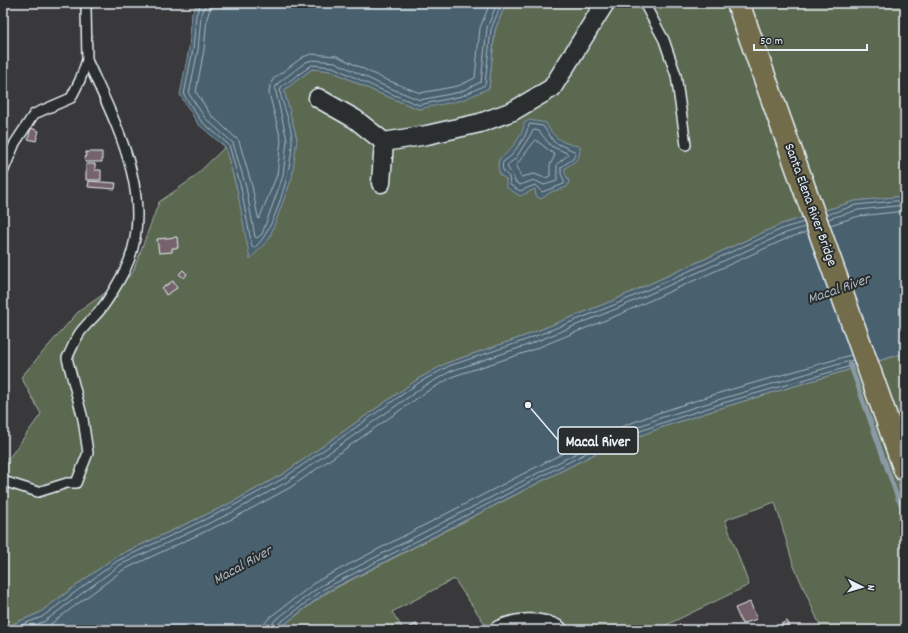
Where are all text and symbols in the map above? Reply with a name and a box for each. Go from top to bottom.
scale bar [754,26,867,52]
text: 50 m [760,33,783,50]
street label: Santa Elena River Bridge [778,141,842,269]
water label: Macal River [805,269,874,311]
callout: Macal River [558,427,638,454]
text: Macal River [566,432,631,454]
water label: Macal River [210,540,278,591]
north arrow [842,567,882,607]
text: N [862,584,878,592]

